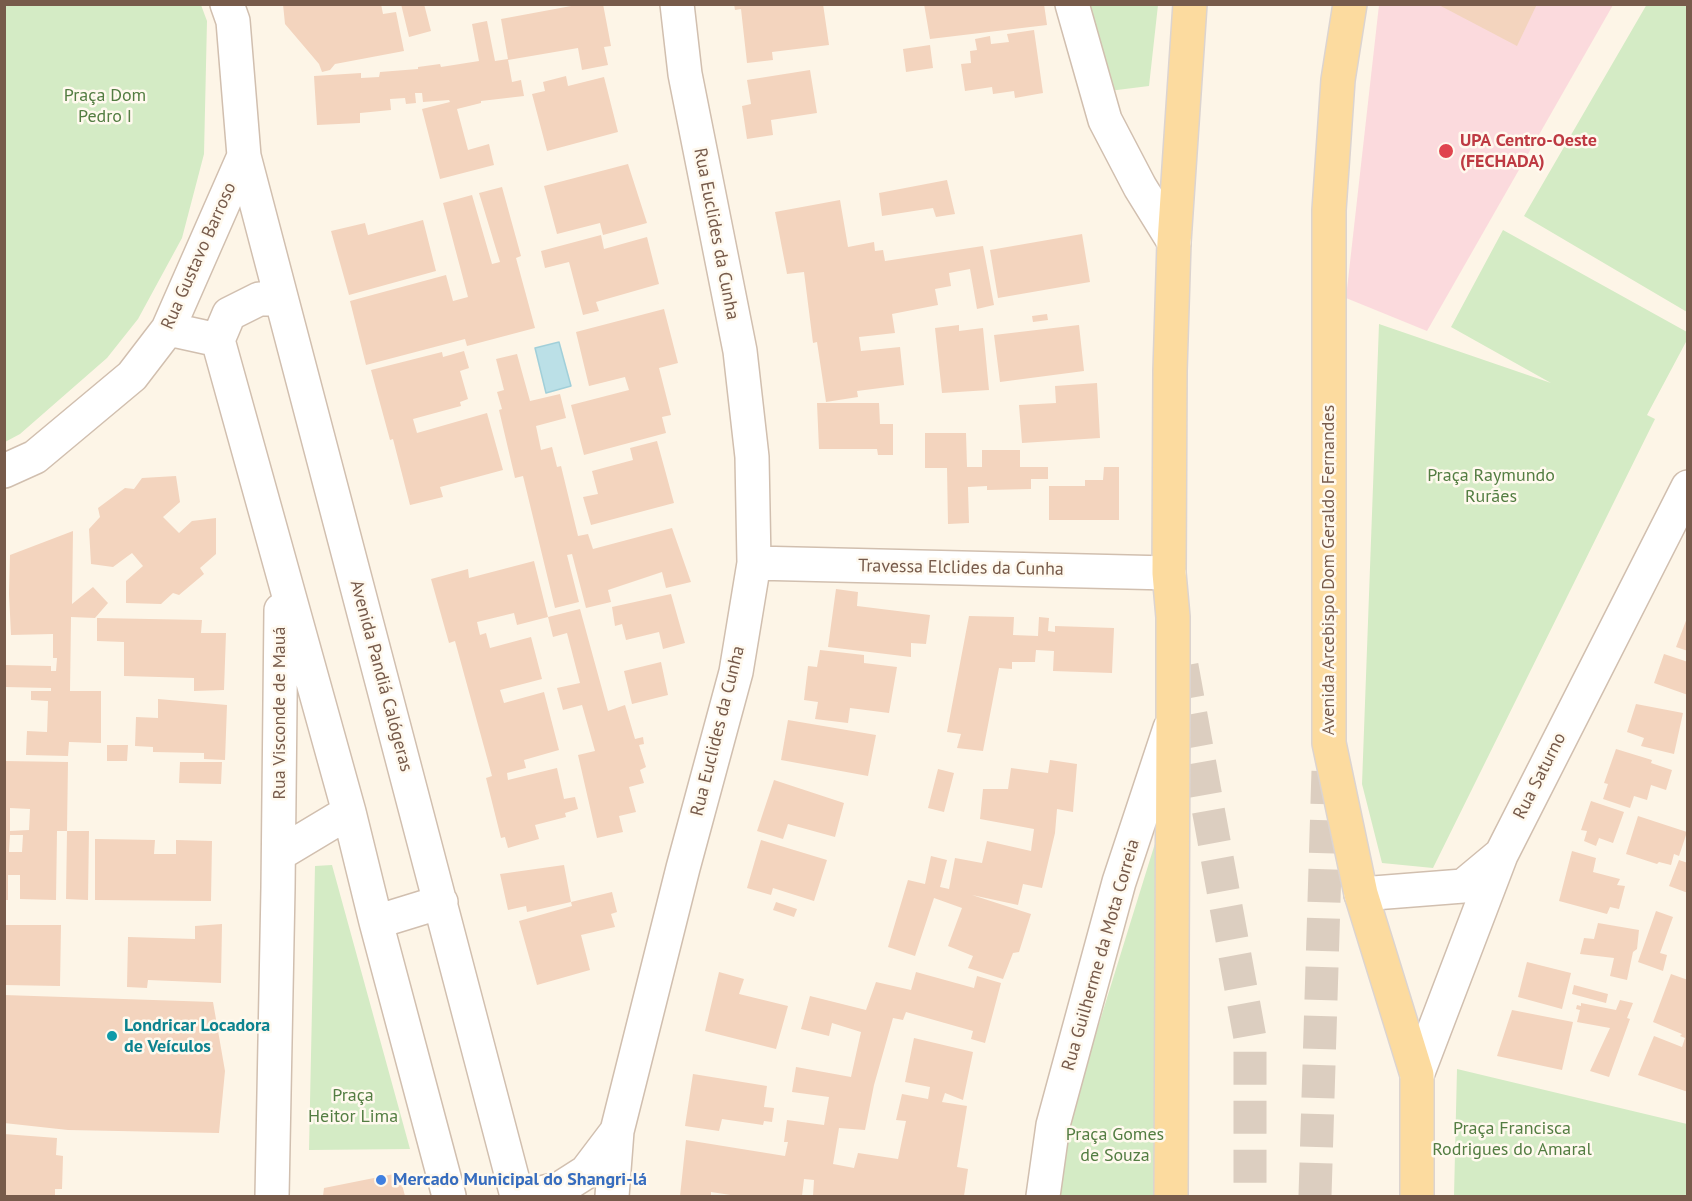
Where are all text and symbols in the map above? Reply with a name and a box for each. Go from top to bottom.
park label: Praça Dom Pedro I [64,85,146,128]
place label: UPA Centro-Oeste (FECHADA) [1460,130,1597,172]
marker: UPA Centro-Oeste (FECHADA) [1437,142,1455,160]
street label: Rua Euclides da Cunha [689,146,743,322]
street label: Rua Gustavo Barroso [157,179,241,333]
street label: Avenida Arcebispo Dom Geraldo Fernandes [1318,405,1340,735]
park label: Praça Raymundo Rurães [1427,465,1555,508]
street label: Travessa Elclides da Cunha [858,555,1064,581]
street label: Avenida Pandiá Calógeras [345,578,417,774]
street label: Rua Visconde de Mauá [269,627,291,799]
street label: Rua Euclides da Cunha [686,644,750,818]
street label: Rua Saturno [1509,729,1571,823]
street label: Rua Guilherme da Mota Correia [1058,837,1144,1073]
place label: Londricar Locadora de Veículos [124,1015,270,1058]
marker: Londricar Locadora de Veículos [105,1029,119,1043]
park label: Praça Heitor Lima [308,1085,398,1128]
park label: Praça Francisca Rodrigues do Amaral [1432,1118,1592,1160]
park label: Praça Gomes de Souza [1066,1124,1164,1166]
place label: Mercado Municipal do Shangri-lá [393,1169,647,1191]
marker: Mercado Municipal do Shangri-lá [374,1173,388,1187]

